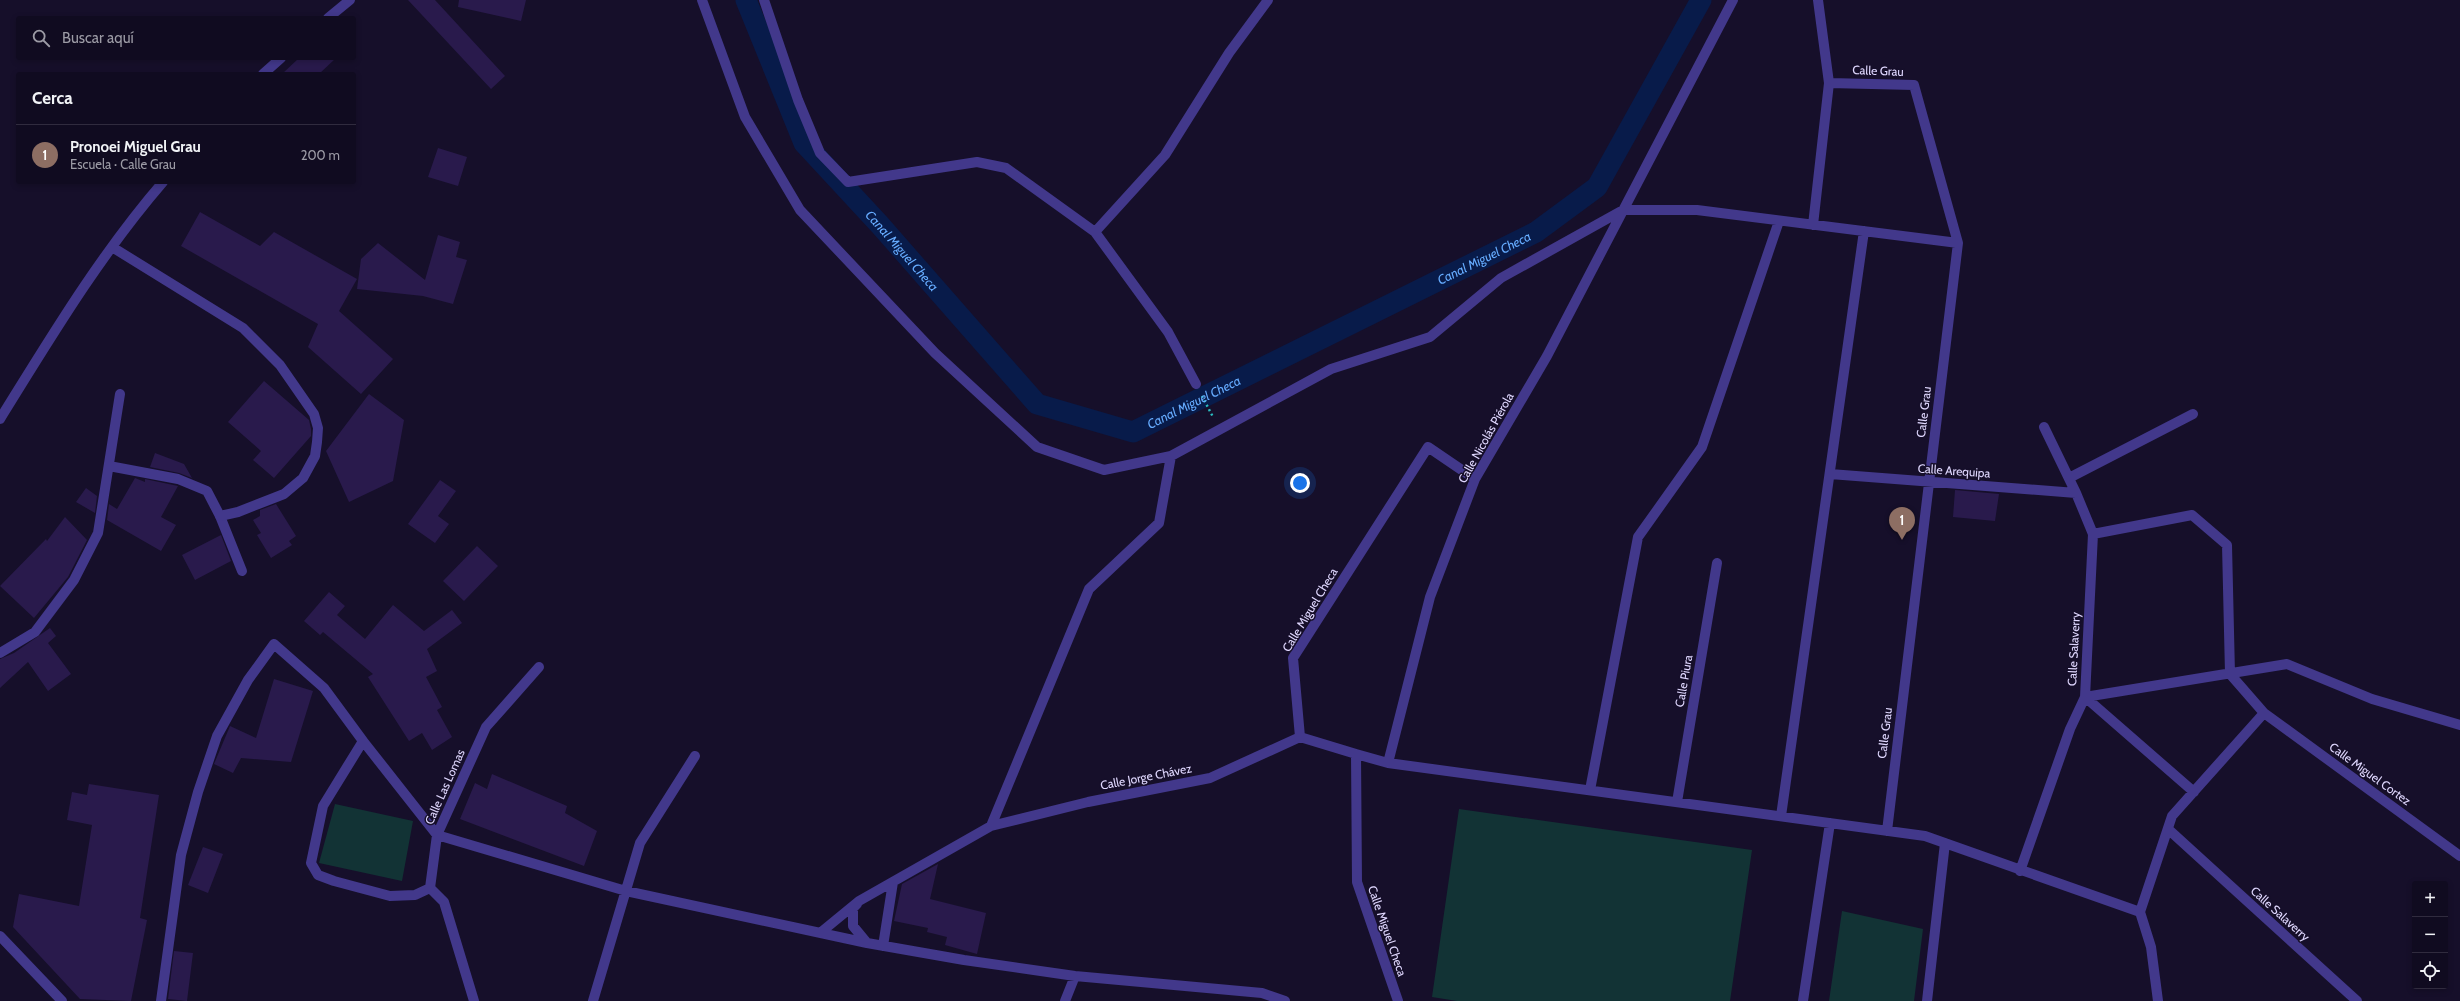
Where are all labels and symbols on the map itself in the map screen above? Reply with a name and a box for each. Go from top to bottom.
street label: Calle Grau [1852,62,1904,79]
water label: Canal Miguel Checa [862,207,942,294]
water label: Canal Miguel Checa [1434,228,1533,288]
water label: Canal Miguel Checa [1144,372,1243,432]
street label: Calle Grau [1913,386,1934,438]
street label: Calle Nicolás Piérola [1455,390,1517,486]
street label: Calle Arequipa [1917,460,1991,481]
your location [1290,473,1310,493]
pin: 1 [1889,507,1915,540]
street label: Calle Miguel Checa [1279,565,1341,654]
street label: Calle Salaverry [2064,611,2083,686]
street label: Calle Piura [1672,653,1696,708]
street label: Calle Grau [1874,707,1895,759]
street label: Calle Miguel Cortez [2327,739,2414,808]
street label: Calle Las Lomas [421,747,468,827]
street label: Calle Jorge Chávez [1099,760,1193,793]
street label: Calle Miguel Checa [1365,883,1410,978]
street label: Calle Salaverry [2248,883,2313,944]

